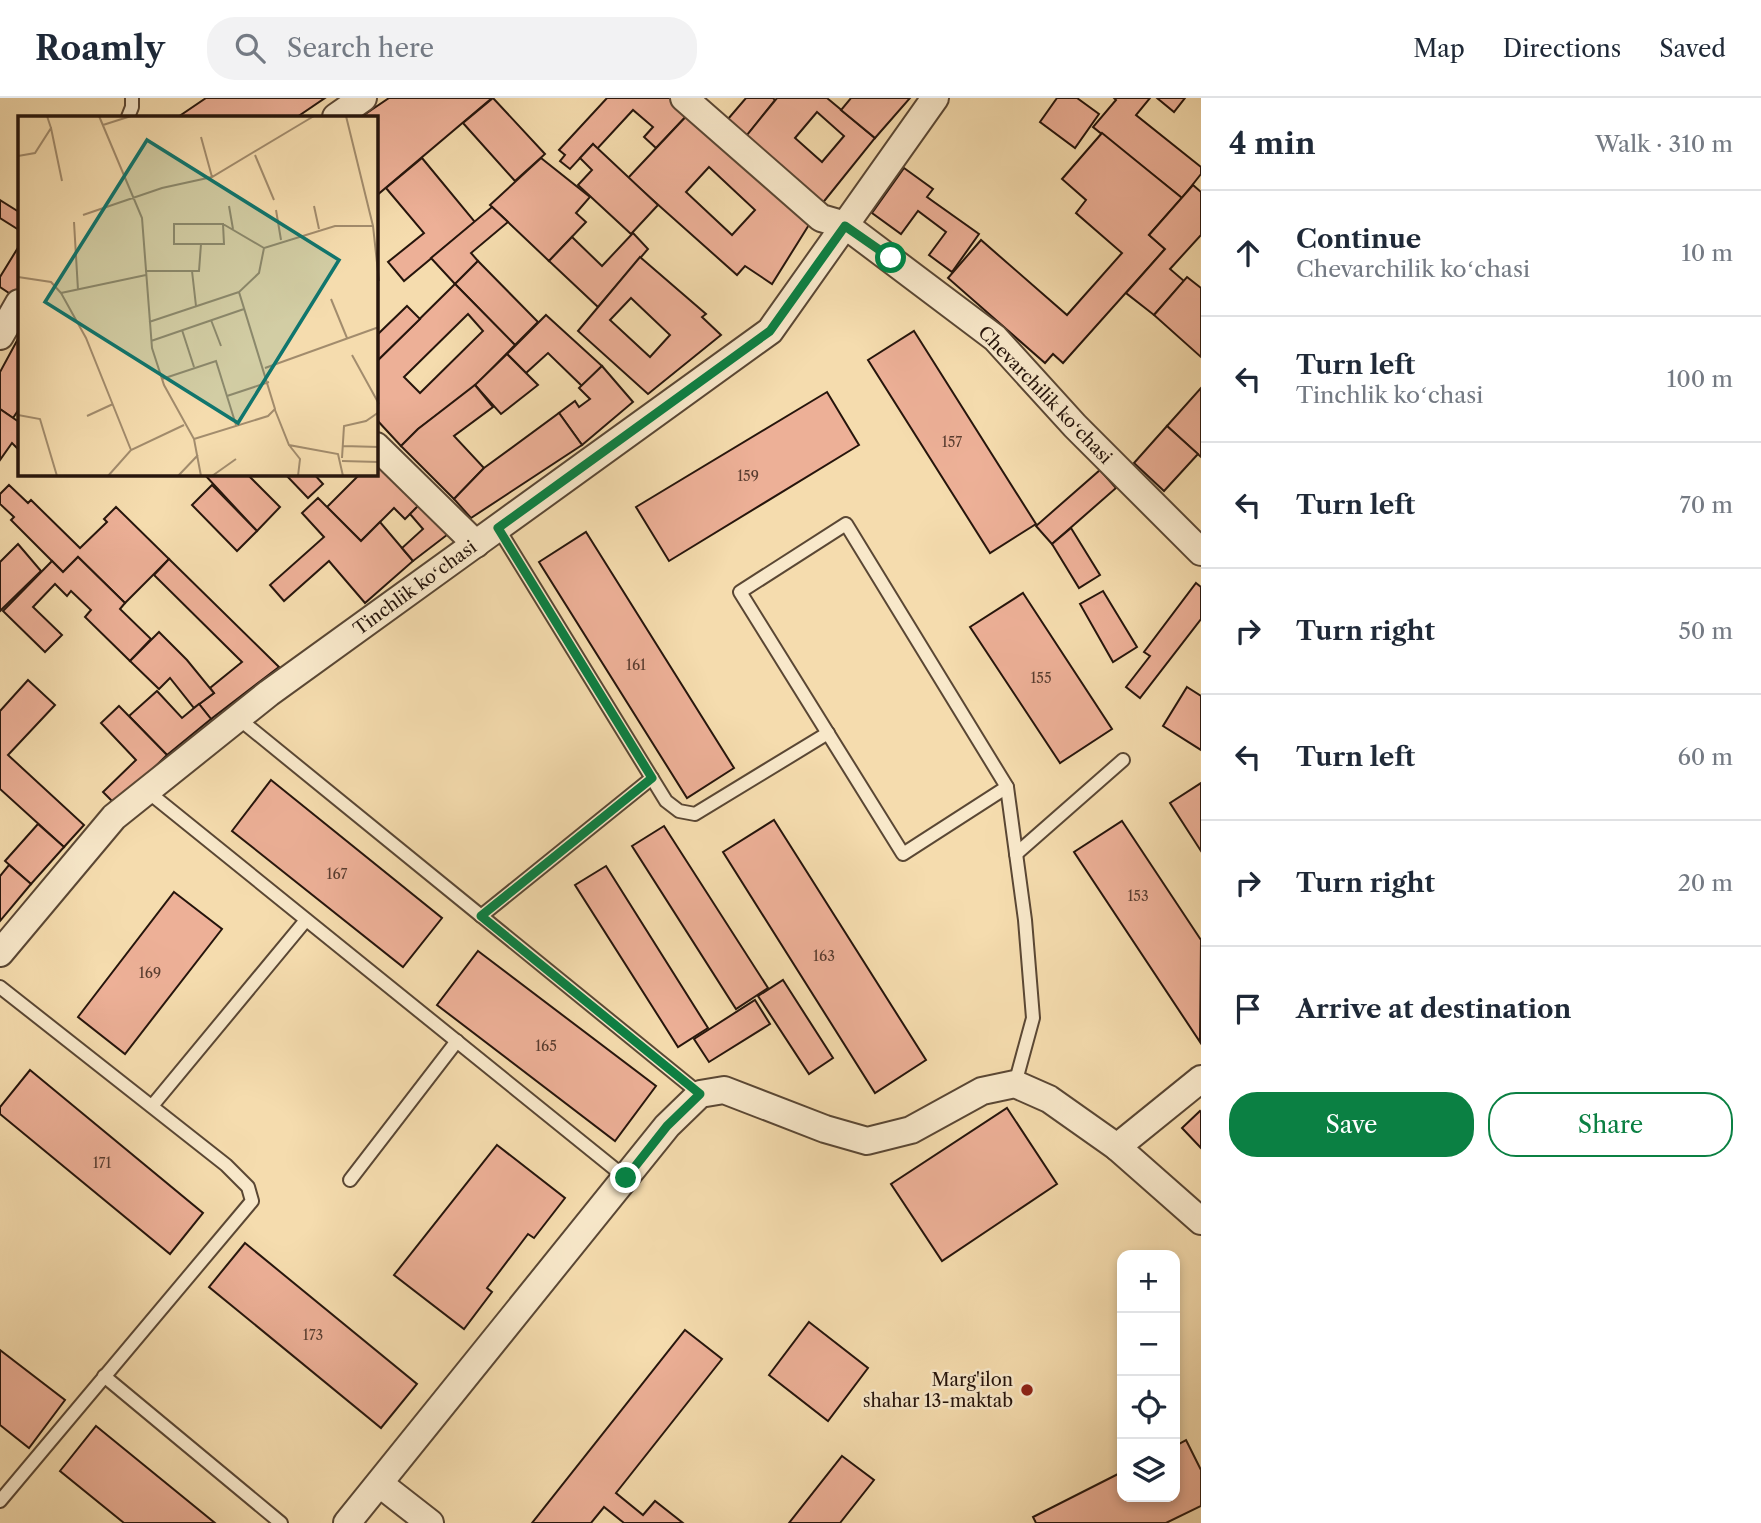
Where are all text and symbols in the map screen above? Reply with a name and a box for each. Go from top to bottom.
search box [207,17,697,80]
text: Roamly [35,28,165,69]
icon: search [231,29,269,67]
text: Search here [287,32,434,64]
text: Map [1413,34,1465,63]
text: Directions [1503,34,1621,63]
text: Saved [1659,34,1726,63]
inset map [18,116,378,476]
text: 4 min [1229,125,1315,162]
text: Walk · 310 m [1595,130,1733,158]
text: Continue [1296,223,1421,255]
icon: ahead [1229,234,1267,272]
text: 10 m [1681,239,1733,267]
route start [875,242,906,273]
text: Chevarchilik koʻchasi [1296,255,1530,283]
street label: Chevarchilik koʻchasi [973,322,1117,469]
text: Turn left [1296,349,1415,381]
icon: left [1229,360,1267,398]
text: 100 m [1667,365,1733,393]
text: Tinchlik koʻchasi [1296,381,1483,409]
house number: 157 [942,433,962,451]
house number: 159 [737,467,759,485]
icon: left [1229,486,1267,524]
text: Turn left [1296,489,1415,521]
text: 70 m [1680,491,1733,519]
street label: Tinchlik koʻchasi [349,536,481,640]
icon: right [1229,612,1267,650]
text: Turn right [1296,615,1435,647]
text: 50 m [1678,617,1733,645]
house number: 161 [626,656,646,674]
house number: 155 [1030,669,1052,687]
icon: left [1229,738,1267,776]
text: Turn left [1296,741,1415,773]
text: 60 m [1677,743,1733,771]
icon: right [1229,864,1267,902]
house number: 167 [327,865,348,883]
text: Turn right [1296,867,1435,899]
text: 20 m [1678,869,1733,897]
house number: 153 [1127,887,1149,905]
house number: 163 [813,947,835,965]
house number: 169 [139,964,161,982]
icon: arrive [1229,990,1267,1028]
text: Arrive at destination [1296,993,1571,1025]
house number: 165 [535,1037,557,1055]
button: Save [1229,1092,1474,1157]
button: Share [1488,1092,1733,1157]
house number: 171 [93,1154,111,1172]
route end [610,1162,641,1193]
map controls [1117,1250,1180,1502]
button: + [1117,1250,1180,1313]
button: − [1117,1313,1180,1376]
house number: 173 [303,1326,323,1344]
place label: Marg'ilon shahar 13-maktab [863,1369,1013,1412]
button: locate [1117,1376,1180,1439]
marker: Marg'ilon shahar 13-maktab [1019,1382,1035,1398]
button: layers [1117,1439,1180,1502]

